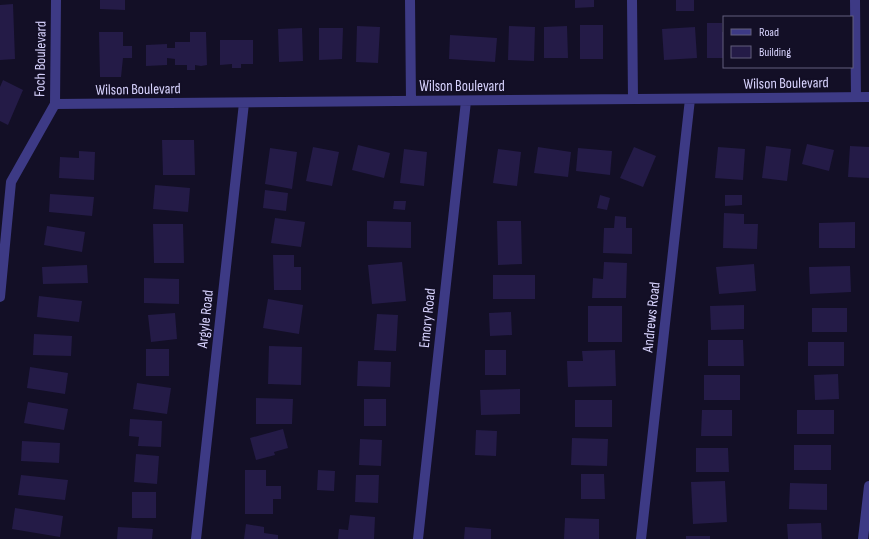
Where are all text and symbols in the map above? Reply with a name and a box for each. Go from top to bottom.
legend [723,16,853,68]
street label: Foch Boulevard [30,21,51,97]
text: Road [759,25,779,40]
text: Building [759,45,791,60]
street label: Wilson Boulevard [743,73,829,94]
street label: Wilson Boulevard [419,77,505,96]
street label: Wilson Boulevard [95,79,181,100]
street label: Andrews Road [638,281,665,354]
street label: Emory Road [415,287,440,349]
street label: Argyle Road [193,289,218,350]

